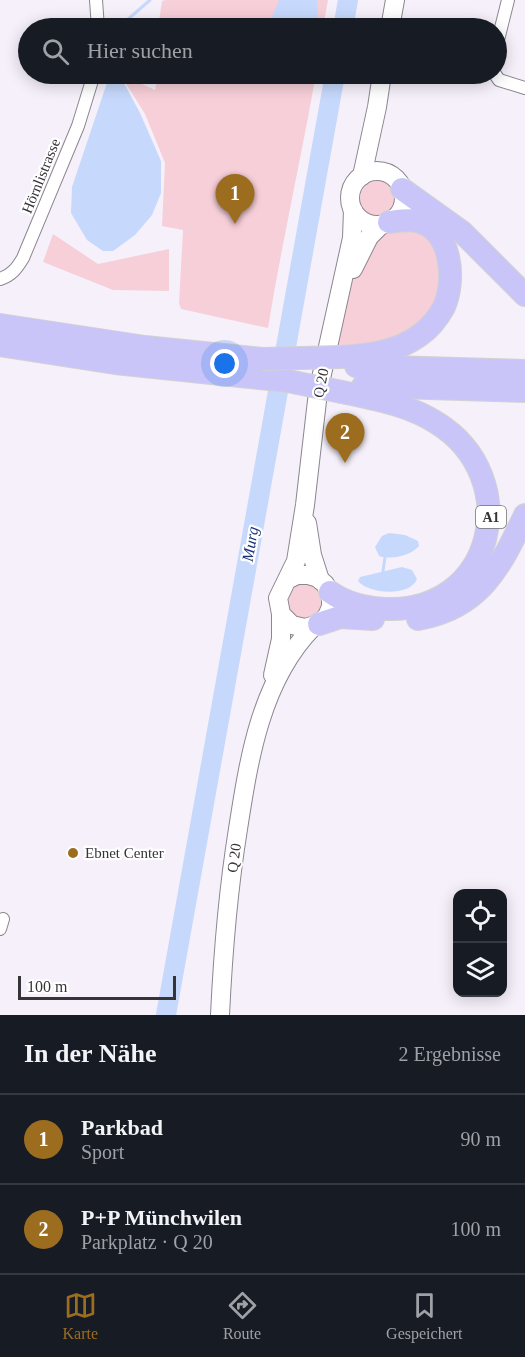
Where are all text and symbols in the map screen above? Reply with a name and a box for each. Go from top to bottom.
search box [18,18,507,84]
icon: search [39,35,72,68]
text: Hier suchen [87,38,193,63]
street label: Hörnlistrasse [19,136,63,216]
pin: 1 [216,174,254,224]
your location [210,349,239,378]
street label: Q 20 [310,367,332,399]
pin: 2 [326,414,364,463]
road number: A1 [476,506,506,528]
water label: Murg [238,525,262,564]
street label: Q 20 [224,842,244,874]
place label: Ebnet Center [85,845,164,861]
marker: Ebnet Center [66,846,80,860]
map controls [453,889,507,997]
button: locate [453,889,507,943]
button: layers [453,943,507,997]
scale bar [18,973,176,1000]
text: 100 m [27,978,67,995]
text: In der Nähe [24,1039,156,1068]
text: 2 Ergebnisse [399,1043,501,1065]
text: Parkbad [81,1115,163,1140]
text: 1 [39,1128,49,1150]
text: 90 m [460,1128,501,1150]
text: Sport [81,1141,124,1163]
text: P+P Münchwilen [81,1205,242,1230]
text: 2 [39,1218,49,1240]
text: 100 m [450,1218,501,1240]
text: Parkplatz · Q 20 [81,1231,213,1253]
tab: Karte [62,1289,98,1343]
tab: Route [223,1289,261,1343]
tab: Gespeichert [386,1289,463,1343]

